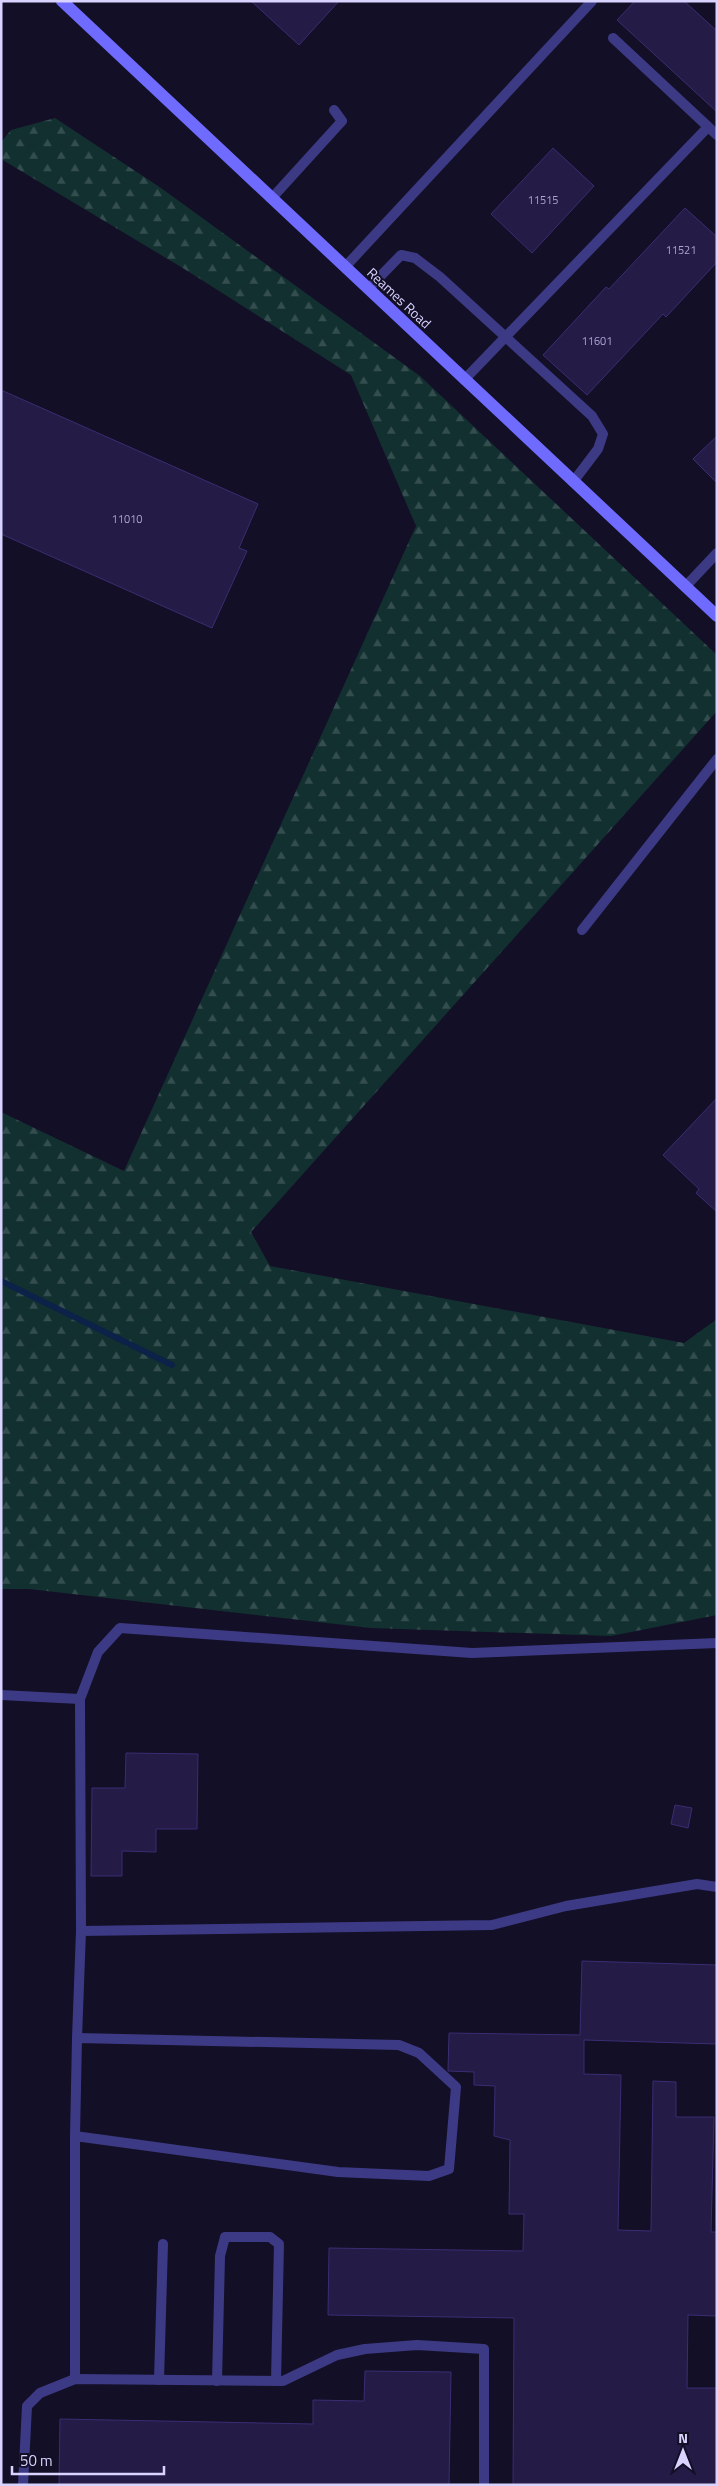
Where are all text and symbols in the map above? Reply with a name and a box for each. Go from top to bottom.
house number: 11515 [528,192,558,208]
house number: 11521 [666,242,696,258]
street label: Reames Road [362,262,436,333]
house number: 11601 [582,333,612,349]
house number: 11010 [112,511,142,527]
north arrow [658,2426,708,2476]
text: N [678,2427,688,2448]
scale bar [12,2444,165,2476]
text: 50 m [20,2449,53,2472]

